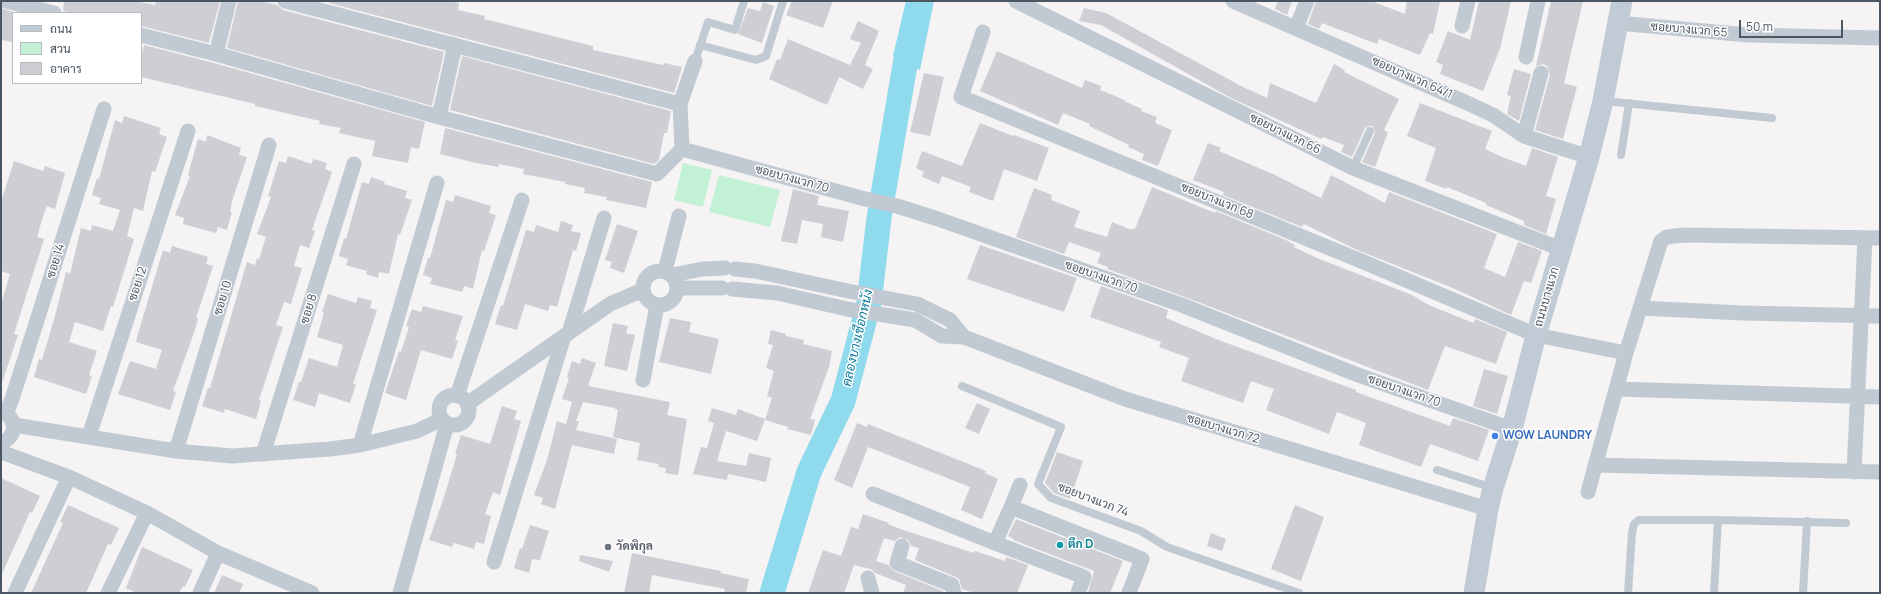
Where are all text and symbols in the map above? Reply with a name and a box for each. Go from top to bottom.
legend [12,12,142,84]
scale bar [1741,12,1845,38]
text: 50 m [1746,18,1773,35]
street label: ซอยบางแวก 65 [1650,19,1728,41]
text: ถนน [50,20,72,37]
text: สวน [50,40,71,57]
street label: ซอยบางแวก 64/1 [1370,54,1454,102]
text: อาคาร [50,60,82,77]
street label: ซอยบางแวก 66 [1247,111,1323,157]
street label: ซอยบางแวก 70 [753,162,831,196]
street label: ซอยบางแวก 68 [1179,180,1255,222]
street label: ซอย 14 [44,242,68,280]
street label: ซอยบางแวก 70 [1063,258,1139,296]
street label: ซอย 12 [126,265,150,303]
street label: ถนนบางแวก [1532,266,1562,328]
street label: ซอย 10 [211,279,235,317]
water label: คลองบางเชือกหนัง [839,288,877,388]
street label: ซอย 8 [298,292,320,326]
street label: ซอยบางแวก 70 [1366,372,1442,410]
street label: ซอยบางแวก 72 [1185,411,1261,447]
place label: WOW LAUNDRY [1503,429,1592,443]
marker: WOW LAUNDRY [1490,431,1500,441]
street label: ซอยบางแวก 74 [1055,480,1131,520]
place label: ตึก D [1068,538,1094,552]
place label: วัดพิกุล [616,540,653,554]
marker: ตึก D [1055,540,1065,550]
marker: วัดพิกุล [603,542,613,552]

